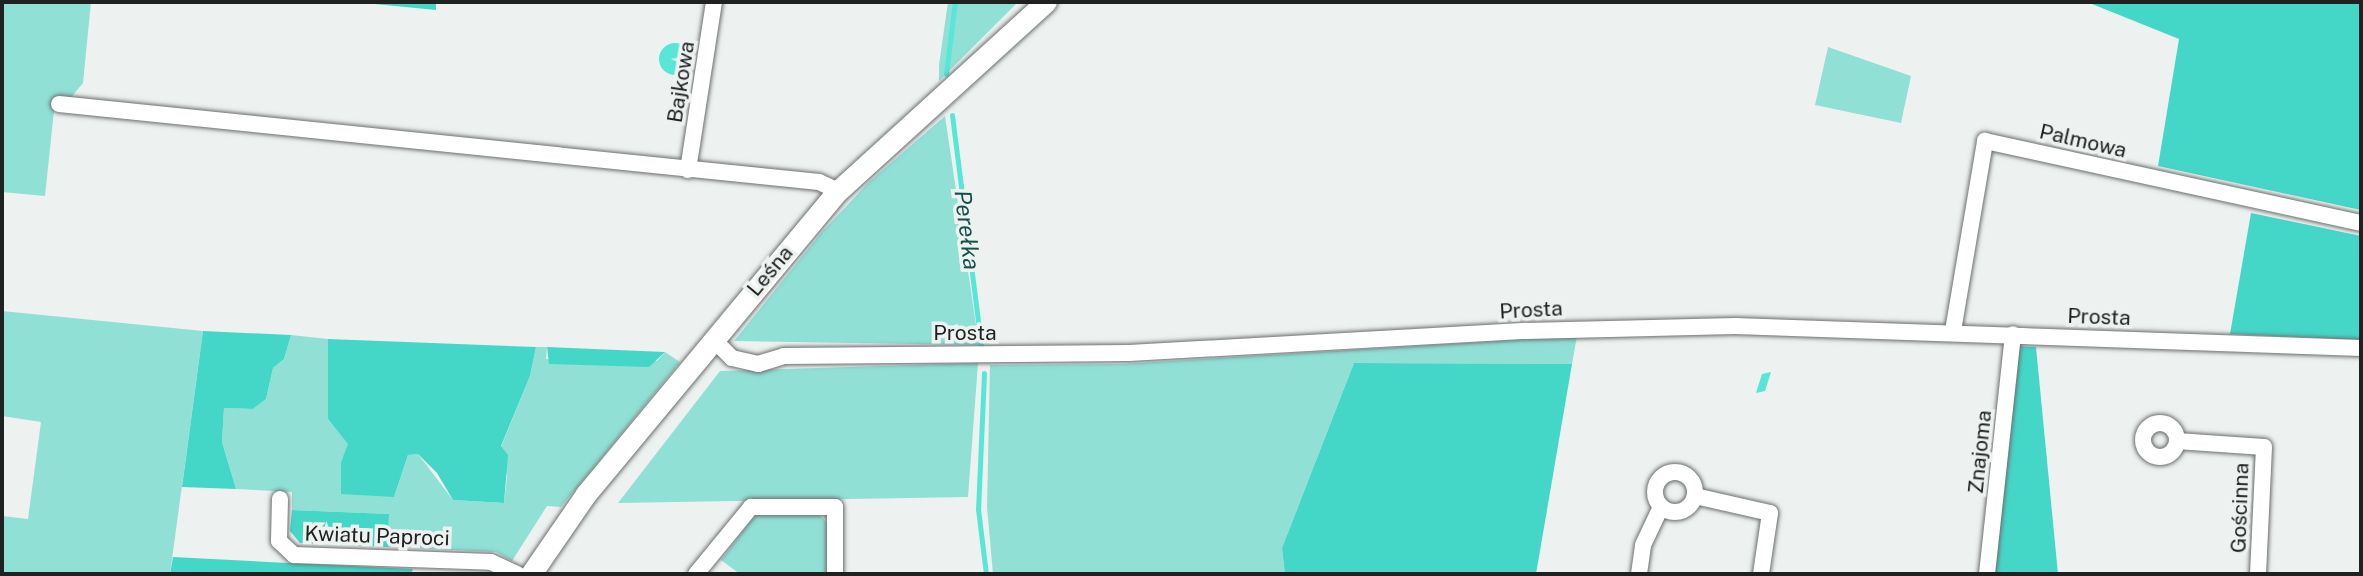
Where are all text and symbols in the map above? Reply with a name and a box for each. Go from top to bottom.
street label: Bajkowa [662,39,700,125]
street label: Palmowa [2037,119,2129,163]
water label: Perełka [948,189,986,271]
street label: Leśna [742,241,798,301]
street label: Prosta [1499,296,1563,324]
street label: Prosta [2067,303,2131,331]
street label: Prosta [933,320,997,346]
street label: Znajoma [1963,409,1997,495]
street label: Gościnna [2226,462,2254,554]
street label: Kwiatu Paproci [304,521,450,551]

